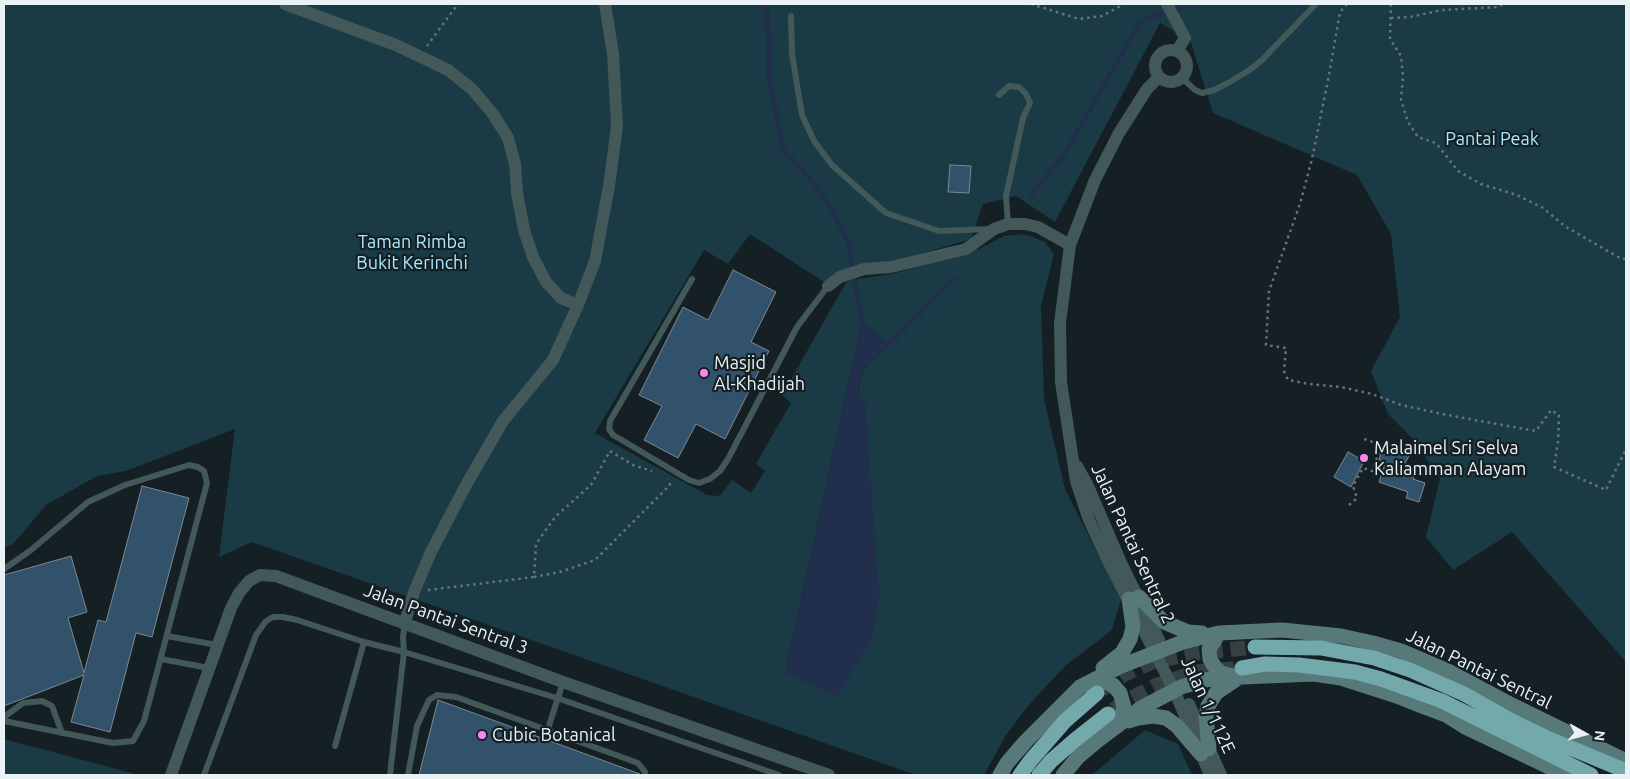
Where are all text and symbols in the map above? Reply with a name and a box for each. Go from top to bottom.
park label: Pantai Peak [1445,128,1539,150]
park label: Taman Rimba Bukit Kerinchi [356,231,468,274]
place label: Masjid Al-Khadijah [714,352,805,394]
marker: Masjid Al-Khadijah [698,367,710,379]
place label: Malaimel Sri Selva Kaliamman Alayam [1374,437,1526,479]
marker: Malaimel Sri Selva Kaliamman Alayam [1358,452,1370,464]
street label: Jalan Pantai Sentral 2 [1087,461,1179,627]
street label: Jalan Pantai Sentral 3 [361,579,531,659]
street label: Jalan Pantai Sentral [1403,624,1555,714]
street label: Jalan 1/112E [1176,653,1240,757]
north arrow [1560,709,1610,759]
place label: Cubic Botanical [492,724,616,746]
marker: Cubic Botanical [476,729,488,741]
text: N [1591,730,1608,742]

